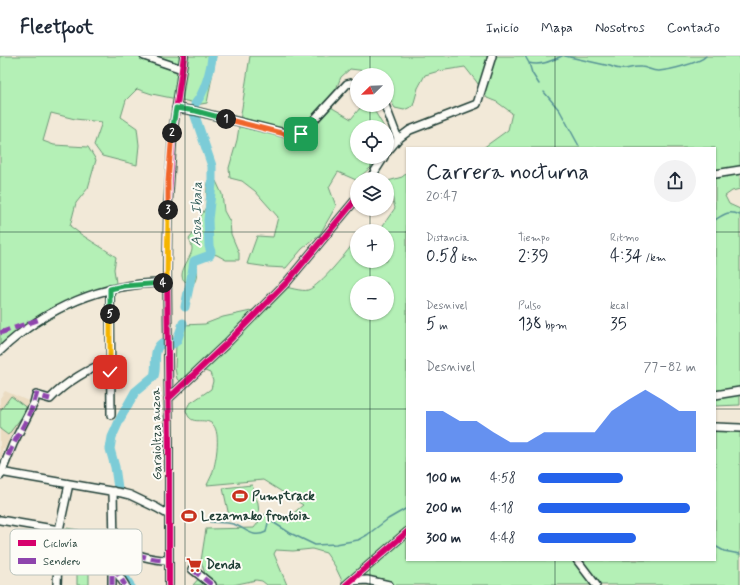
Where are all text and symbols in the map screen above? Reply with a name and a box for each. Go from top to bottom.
text: Fleetfoot [20,15,94,40]
text: Inicio [486,19,519,37]
text: Mapa [541,19,573,37]
text: Nosotros [595,19,645,37]
text: Contacto [667,19,720,37]
north arrow [350,68,394,112]
map controls [350,68,394,320]
pin: 1 [216,109,236,129]
text: 1 [224,112,228,126]
pin [284,117,318,151]
button: locate [350,120,394,164]
pin: 2 [162,123,182,143]
icon: arrive [290,123,312,145]
text: 2 [169,126,175,140]
text: Carrera nocturna [426,159,589,187]
button: share [654,160,696,202]
button: layers [350,172,394,216]
water label: Asua Ibaia [187,182,207,246]
text: 20:47 [426,188,457,205]
pin: 3 [158,200,178,220]
text: 3 [166,203,170,217]
button: + [350,224,394,268]
text: Distancia [426,231,469,245]
text: Tiempo [518,231,550,245]
text: Ritmo [610,231,639,245]
text: 0.58 [426,245,459,267]
text: 2:39 [518,245,549,267]
text: 4:34 [610,245,642,267]
text: km [459,251,478,265]
text: /km [642,251,666,265]
pin: 4 [153,273,173,293]
text: 4 [160,276,166,290]
button: − [350,276,394,320]
text: Desnivel [426,299,468,313]
text: Pulso [518,299,541,313]
text: kcal [610,299,628,313]
pin: 5 [100,304,120,324]
text: 5 [107,307,113,321]
text: 5 [426,313,436,335]
text: 138 [518,313,542,335]
text: 35 [610,313,627,335]
text: m [436,319,448,333]
text: bpm [542,319,567,333]
pin [93,355,127,389]
text: Desnivel [426,359,475,376]
text: 77–82 m [644,359,696,376]
icon: check [99,361,121,383]
street label: Garaioltza auzoa [148,387,166,480]
text: 100 m [426,470,461,487]
text: 4:58 [490,470,516,487]
sports icon: Pumptrack [231,487,249,505]
place label: Pumptrack [252,488,315,505]
text: 200 m [426,500,461,517]
text: 4:18 [490,500,514,517]
sports icon: Lezamako frontoia [180,507,198,525]
place label: Lezamako frontoia [201,508,311,525]
legend [10,529,142,575]
text: 300 m [426,530,461,547]
text: 4:48 [490,530,516,547]
text: Ciclovía [43,537,78,551]
text: Sendero [43,555,80,569]
supermarket icon: Denda [185,556,203,574]
place label: Denda [206,557,241,574]

